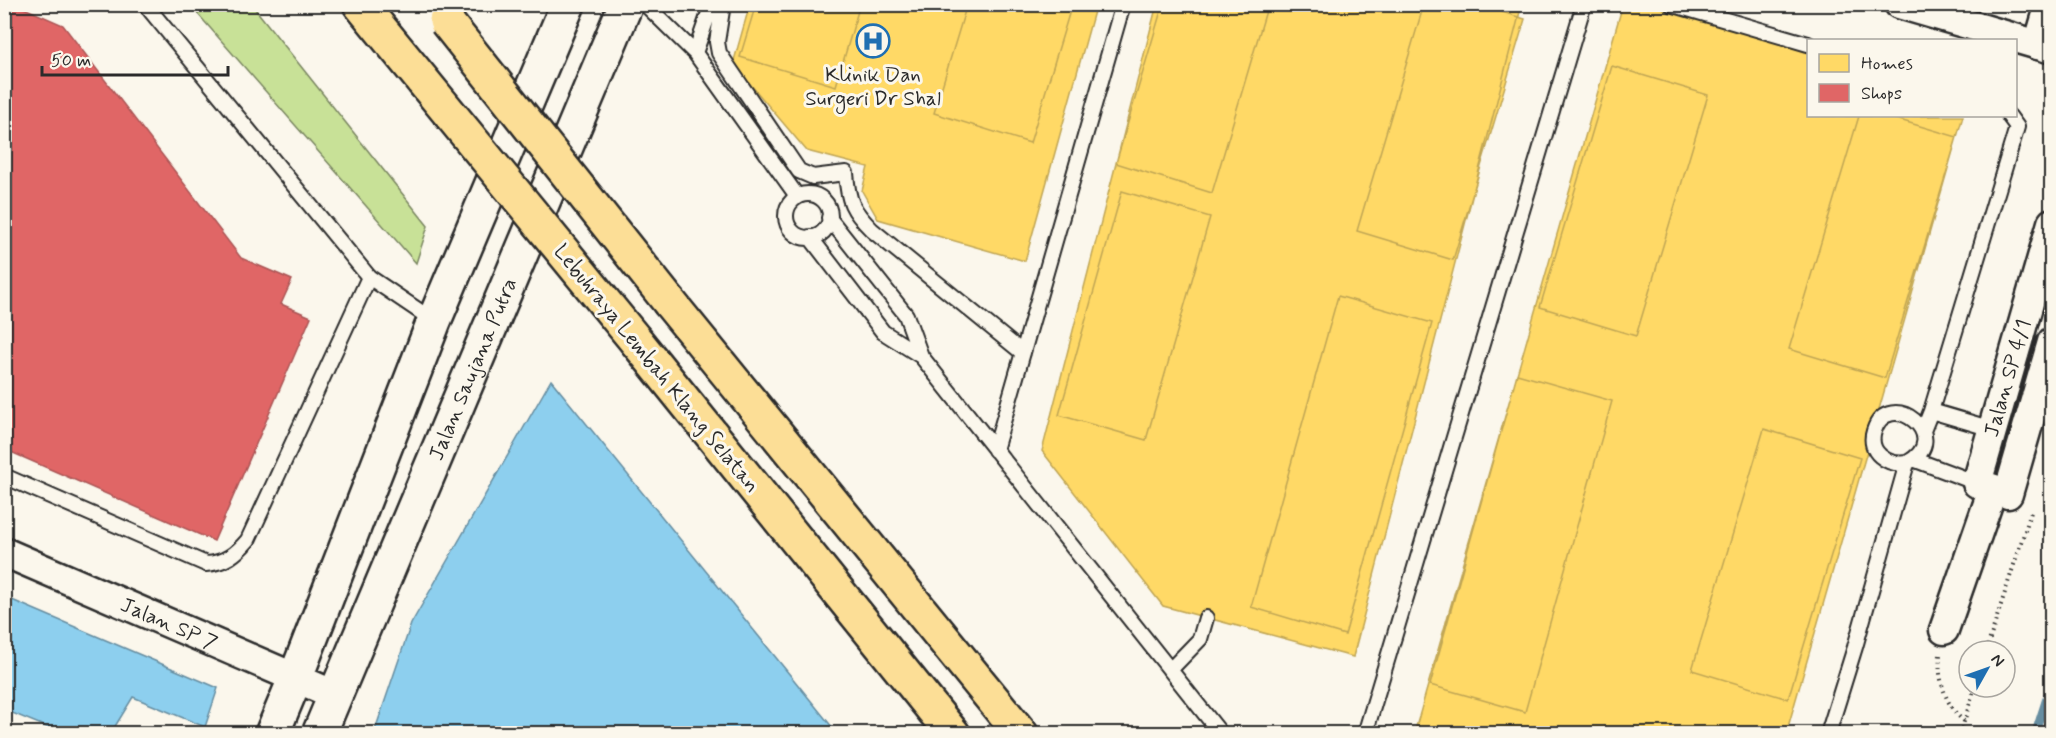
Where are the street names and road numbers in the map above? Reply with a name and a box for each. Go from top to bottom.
street label: Lebuhraya Lembah Klang Selatan [547,238,765,499]
street label: Jalan Saujana Putra [423,274,524,465]
street label: Jalan SP 4/1 [1978,316,2038,440]
street label: Jalan SP 7 [116,591,222,658]

